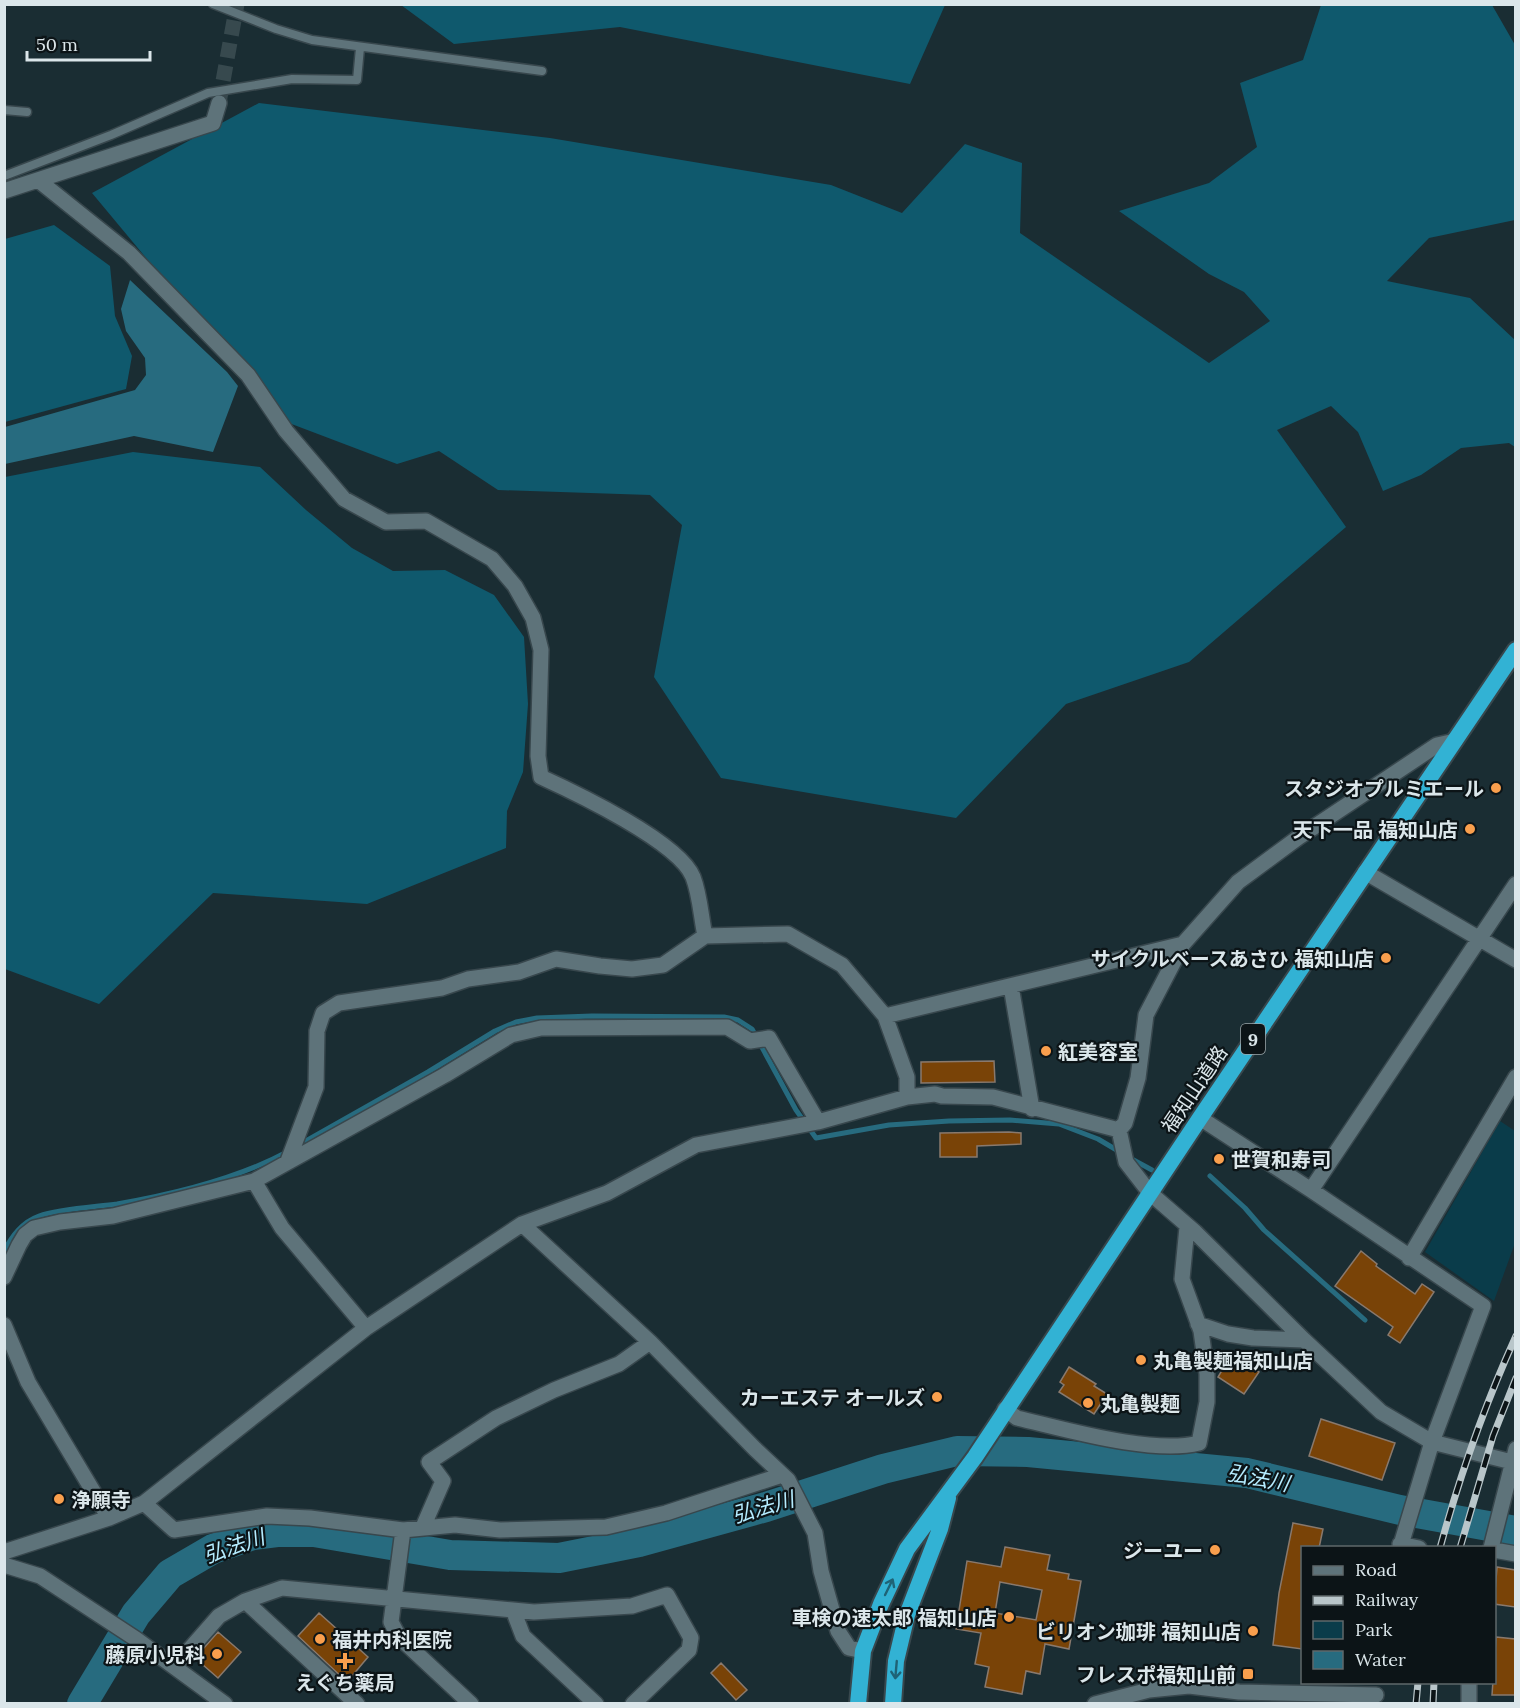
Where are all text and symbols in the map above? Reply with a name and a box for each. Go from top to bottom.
scale bar [27,24,150,62]
text: 50 m [36,33,78,56]
place label: スタジオプルミエール [1284,776,1484,801]
marker: スタジオプルミエール [1489,781,1503,795]
place label: 天下一品 福知山店 [1293,817,1458,842]
marker: 天下一品 福知山店 [1463,822,1477,836]
place label: サイクルベースあさひ 福知山店 [1091,946,1374,971]
marker: サイクルベースあさひ 福知山店 [1379,951,1393,965]
road number: 9 [1241,1024,1265,1054]
place label: 紅美容室 [1058,1039,1138,1064]
street label: 福知山道路 [1156,1041,1232,1137]
marker: 紅美容室 [1039,1044,1053,1058]
place label: 世賀和寿司 [1231,1147,1331,1172]
marker: 世賀和寿司 [1212,1152,1226,1166]
place label: 丸亀製麺福知山店 [1153,1348,1313,1373]
marker: 丸亀製麺福知山店 [1134,1353,1148,1367]
place label: カーエステ オールズ [740,1385,925,1410]
marker: カーエステ オールズ [930,1390,944,1404]
place label: 丸亀製麺 [1100,1391,1180,1416]
marker: 丸亀製麺 [1081,1396,1095,1410]
water label: 弘法川 [1225,1459,1293,1498]
water label: 弘法川 [729,1485,799,1529]
place label: 浄願寺 [71,1487,131,1512]
marker: 浄願寺 [52,1492,66,1506]
water label: 弘法川 [200,1522,270,1569]
place label: ジーユー [1123,1538,1203,1563]
marker: ジーユー [1208,1543,1222,1557]
legend [1301,1546,1496,1684]
text: Road [1355,1558,1397,1581]
one-way arrow [883,1579,895,1597]
text: Railway [1355,1588,1419,1611]
place label: 車検の速太郎 福知山店 [792,1605,997,1630]
marker: 車検の速太郎 福知山店 [1002,1610,1016,1624]
text: Park [1355,1618,1393,1641]
place label: ビリオン珈琲 福知山店 [1036,1619,1241,1644]
marker: ビリオン珈琲 福知山店 [1246,1624,1260,1638]
place label: 福井内科医院 [332,1627,452,1652]
marker: 福井内科医院 [313,1632,327,1646]
place label: 藤原小児科 [105,1642,205,1667]
marker: 藤原小児科 [210,1647,224,1661]
text: Water [1355,1648,1406,1671]
marker: えぐち薬局 [338,1654,352,1668]
one-way arrow [890,1659,901,1679]
place label: フレスポ福知山前 [1076,1662,1236,1687]
marker: フレスポ福知山前 [1241,1667,1255,1681]
place label: えぐち薬局 [295,1670,395,1695]

